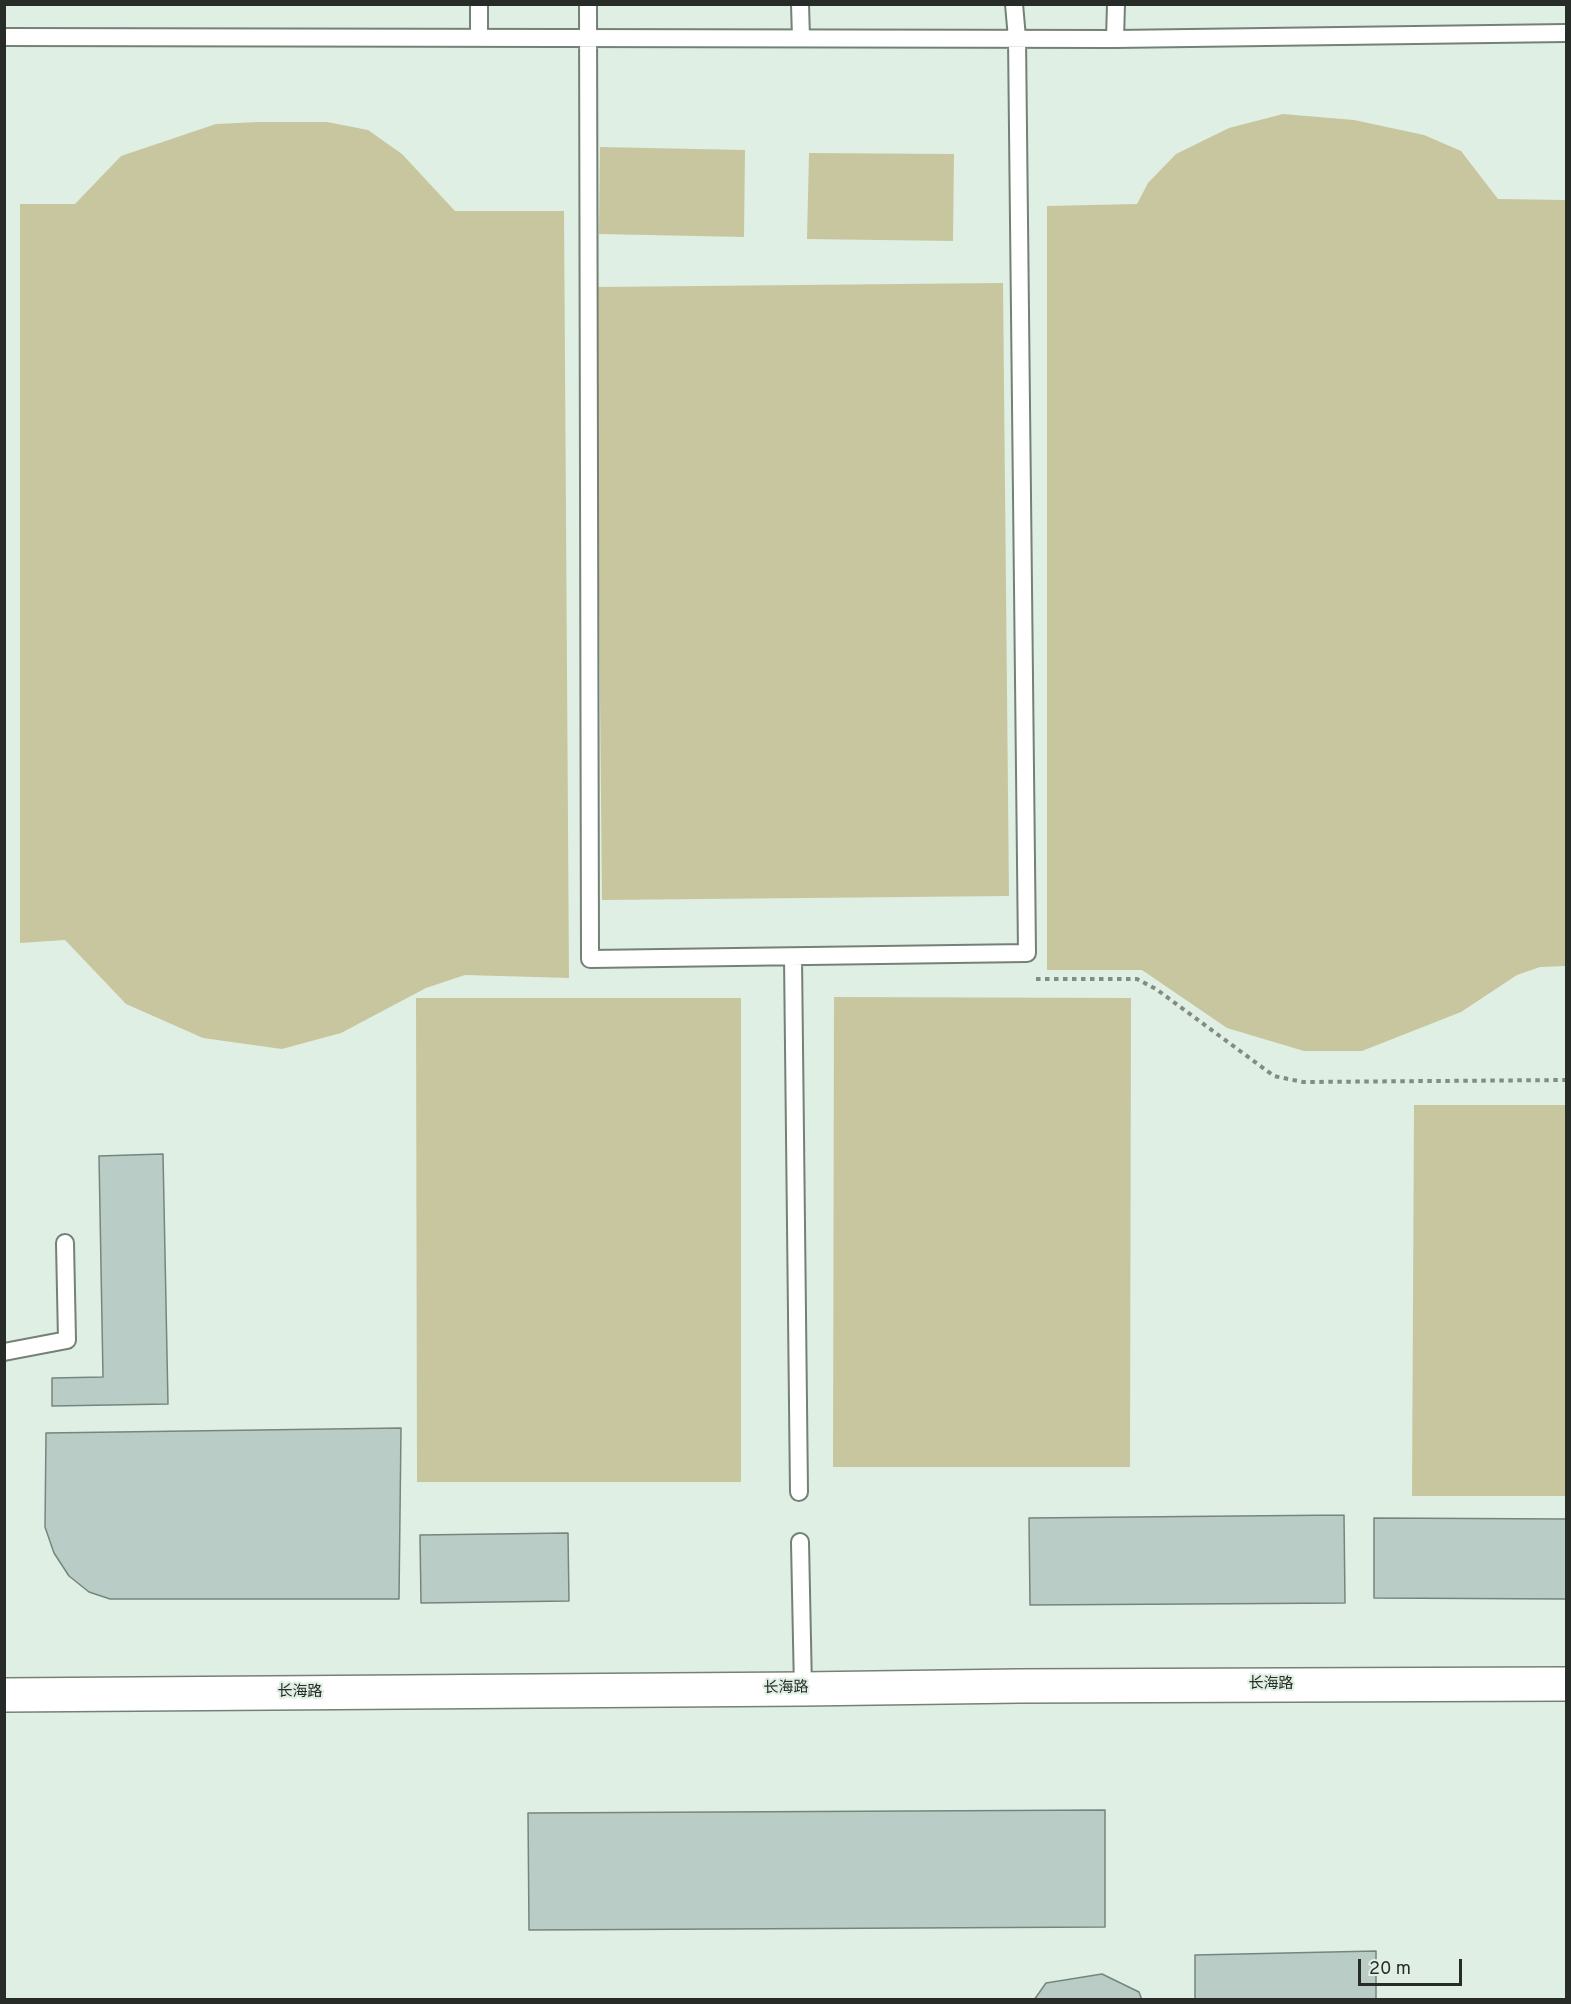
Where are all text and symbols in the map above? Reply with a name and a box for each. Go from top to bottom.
street label: 长海路 [1249,1676,1293,1694]
street label: 长海路 [763,1680,809,1698]
street label: 长海路 [278,1684,322,1702]
scale bar [1361,1947,1464,1985]
text: 20 m [1369,1958,1411,1981]

